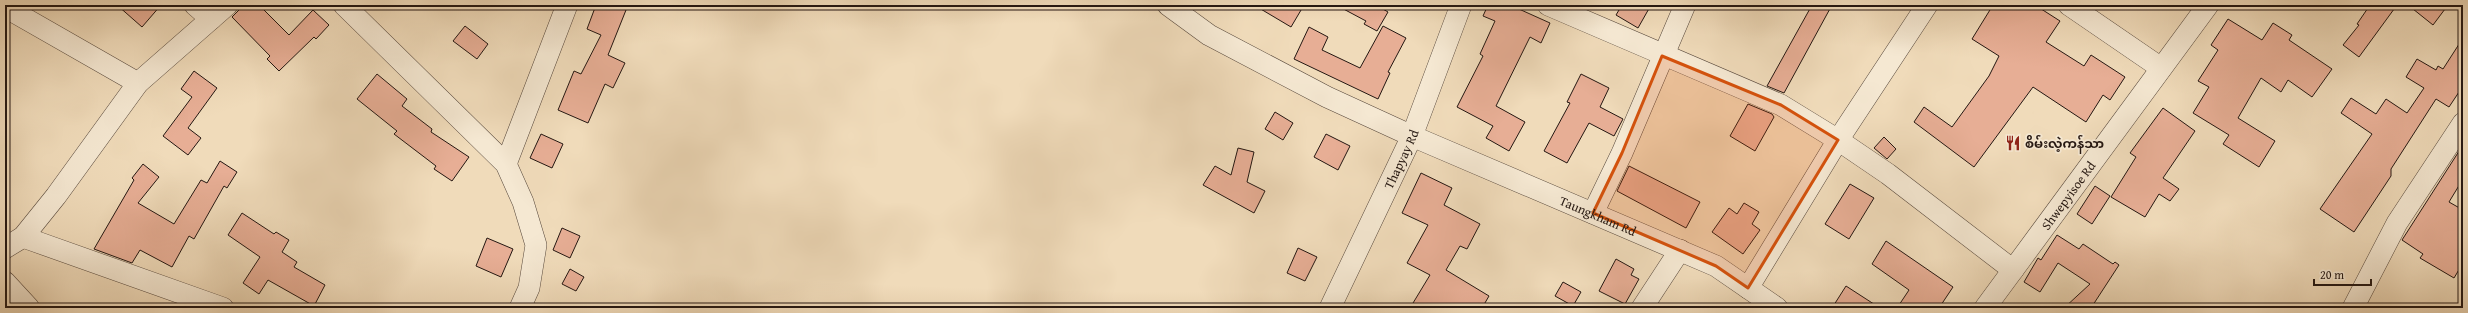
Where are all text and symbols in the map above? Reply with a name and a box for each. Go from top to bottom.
street label: Thapyay Rd [1379,127,1424,192]
restaurant icon: စိမ်းလဲ့ကန်သာ [2004,134,2022,152]
place label: စိမ်းလဲ့ကန်သာ [2025,134,2104,154]
street label: Shwepyisoe Rd [2037,157,2100,234]
street label: Taungkham Rd [1557,191,1639,241]
scale bar [2314,261,2371,287]
text: 20 m [2320,266,2344,283]

